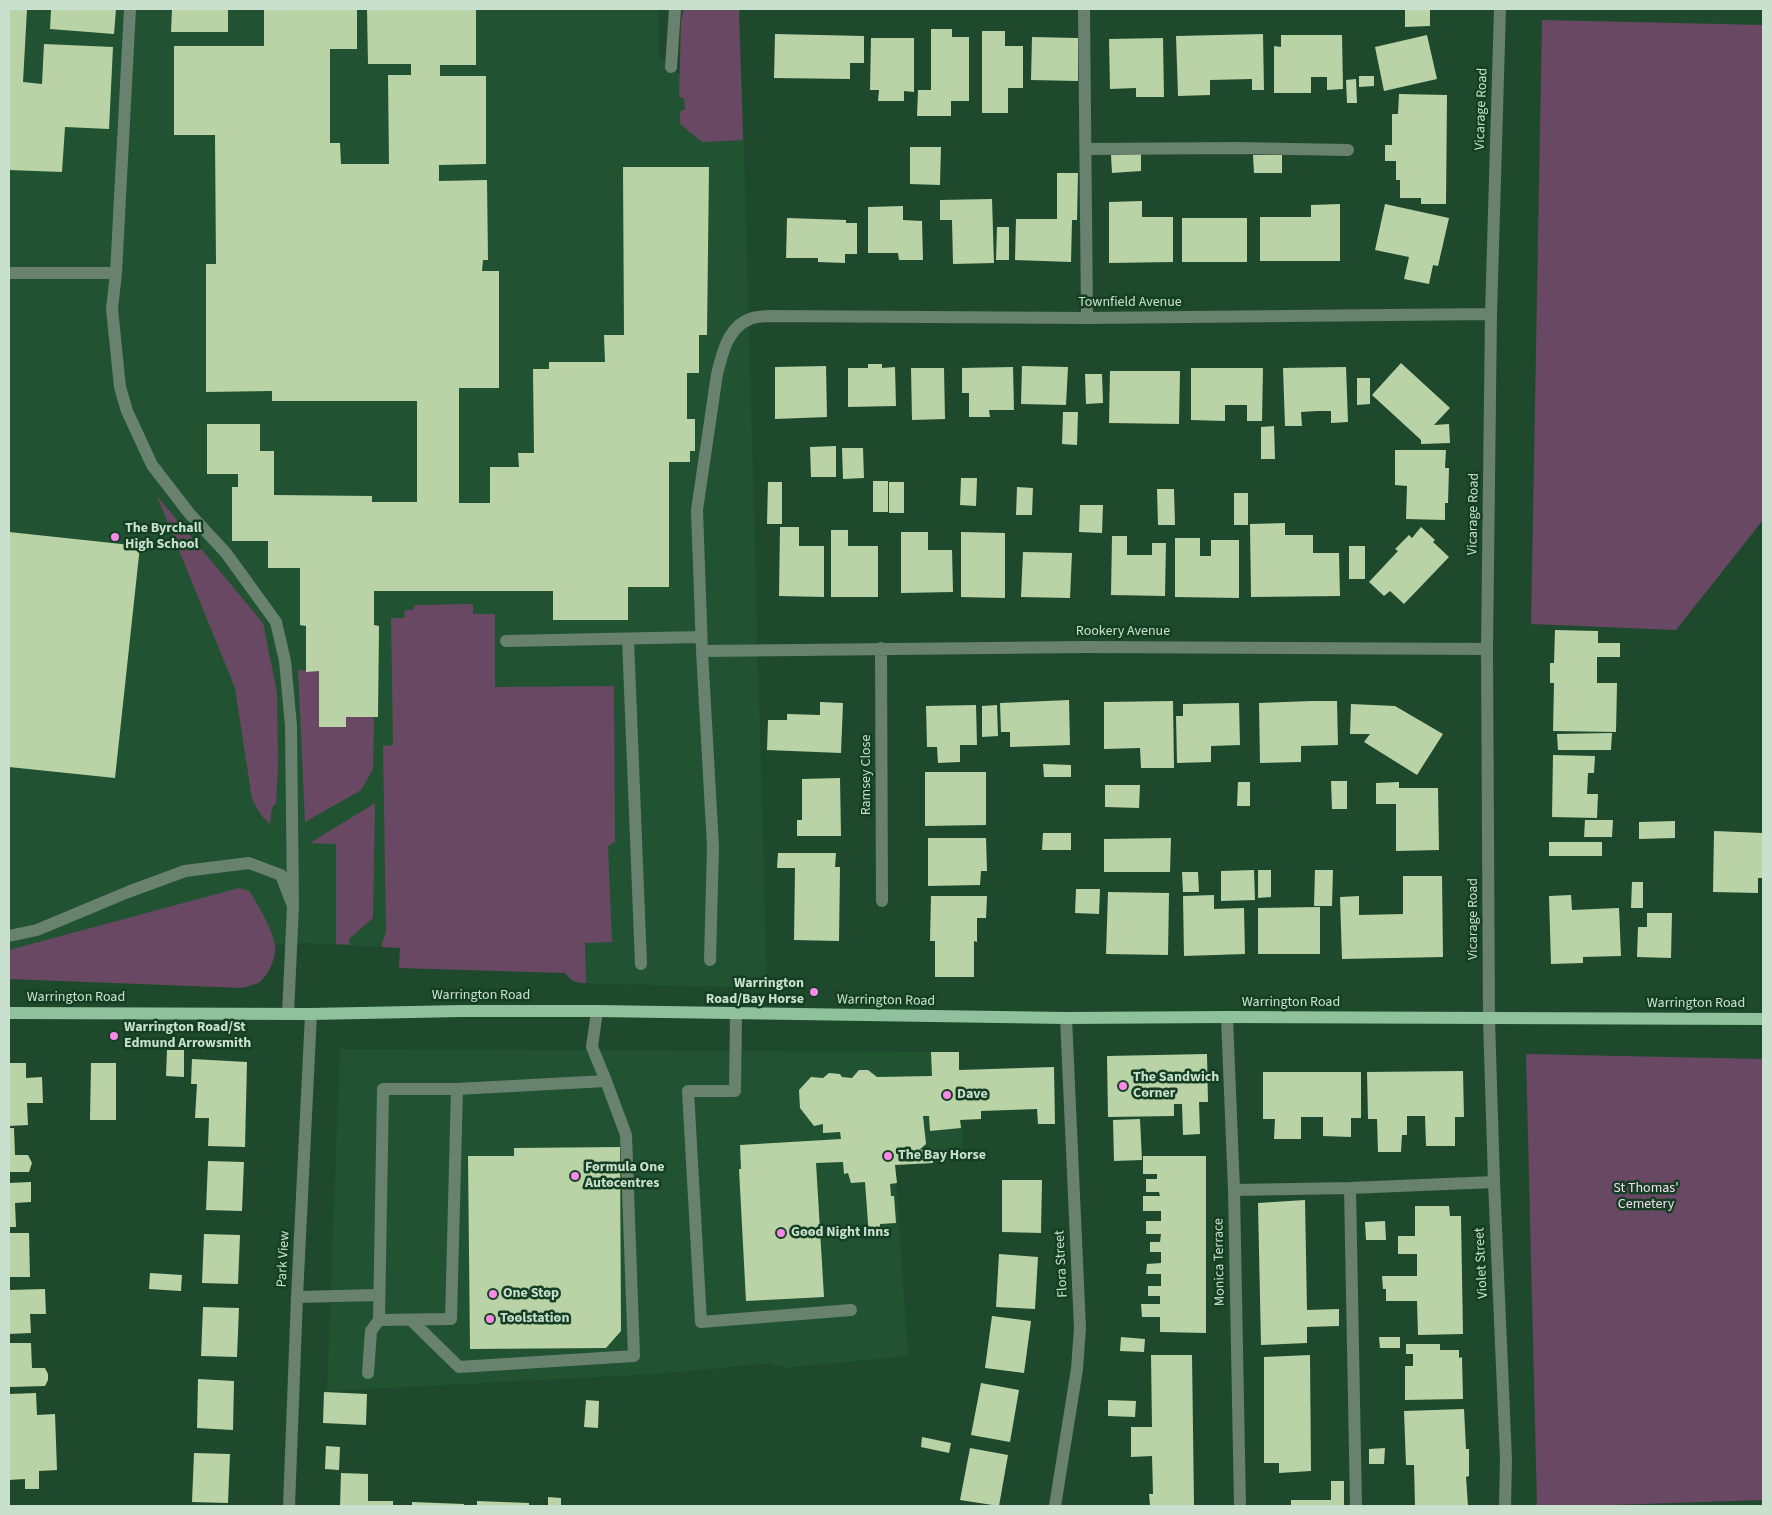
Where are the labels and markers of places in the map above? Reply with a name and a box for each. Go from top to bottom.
place label: The Byrchall High School [125,521,202,554]
marker: The Byrchall High School [109,531,121,543]
place label: Warrington Road/Bay Horse [706,976,804,1009]
marker: Warrington Road/Bay Horse [808,986,820,998]
place label: Warrington Road/St Edmund Arrowsmith [124,1020,251,1052]
marker: Warrington Road/St Edmund Arrowsmith [108,1030,120,1042]
place label: The Sandwich Corner [1133,1070,1219,1102]
marker: The Sandwich Corner [1117,1080,1129,1092]
place label: Dave [957,1087,988,1103]
marker: Dave [941,1089,953,1101]
place label: The Bay Horse [898,1148,986,1164]
marker: The Bay Horse [882,1150,894,1162]
place label: Formula One Autocentres [585,1160,664,1192]
marker: Formula One Autocentres [569,1170,581,1182]
place label: Good Night Inns [791,1225,890,1241]
marker: Good Night Inns [775,1227,787,1239]
place label: One Stop [503,1286,559,1302]
marker: One Stop [487,1288,499,1300]
place label: Toolstation [500,1311,569,1327]
marker: Toolstation [484,1313,496,1325]

